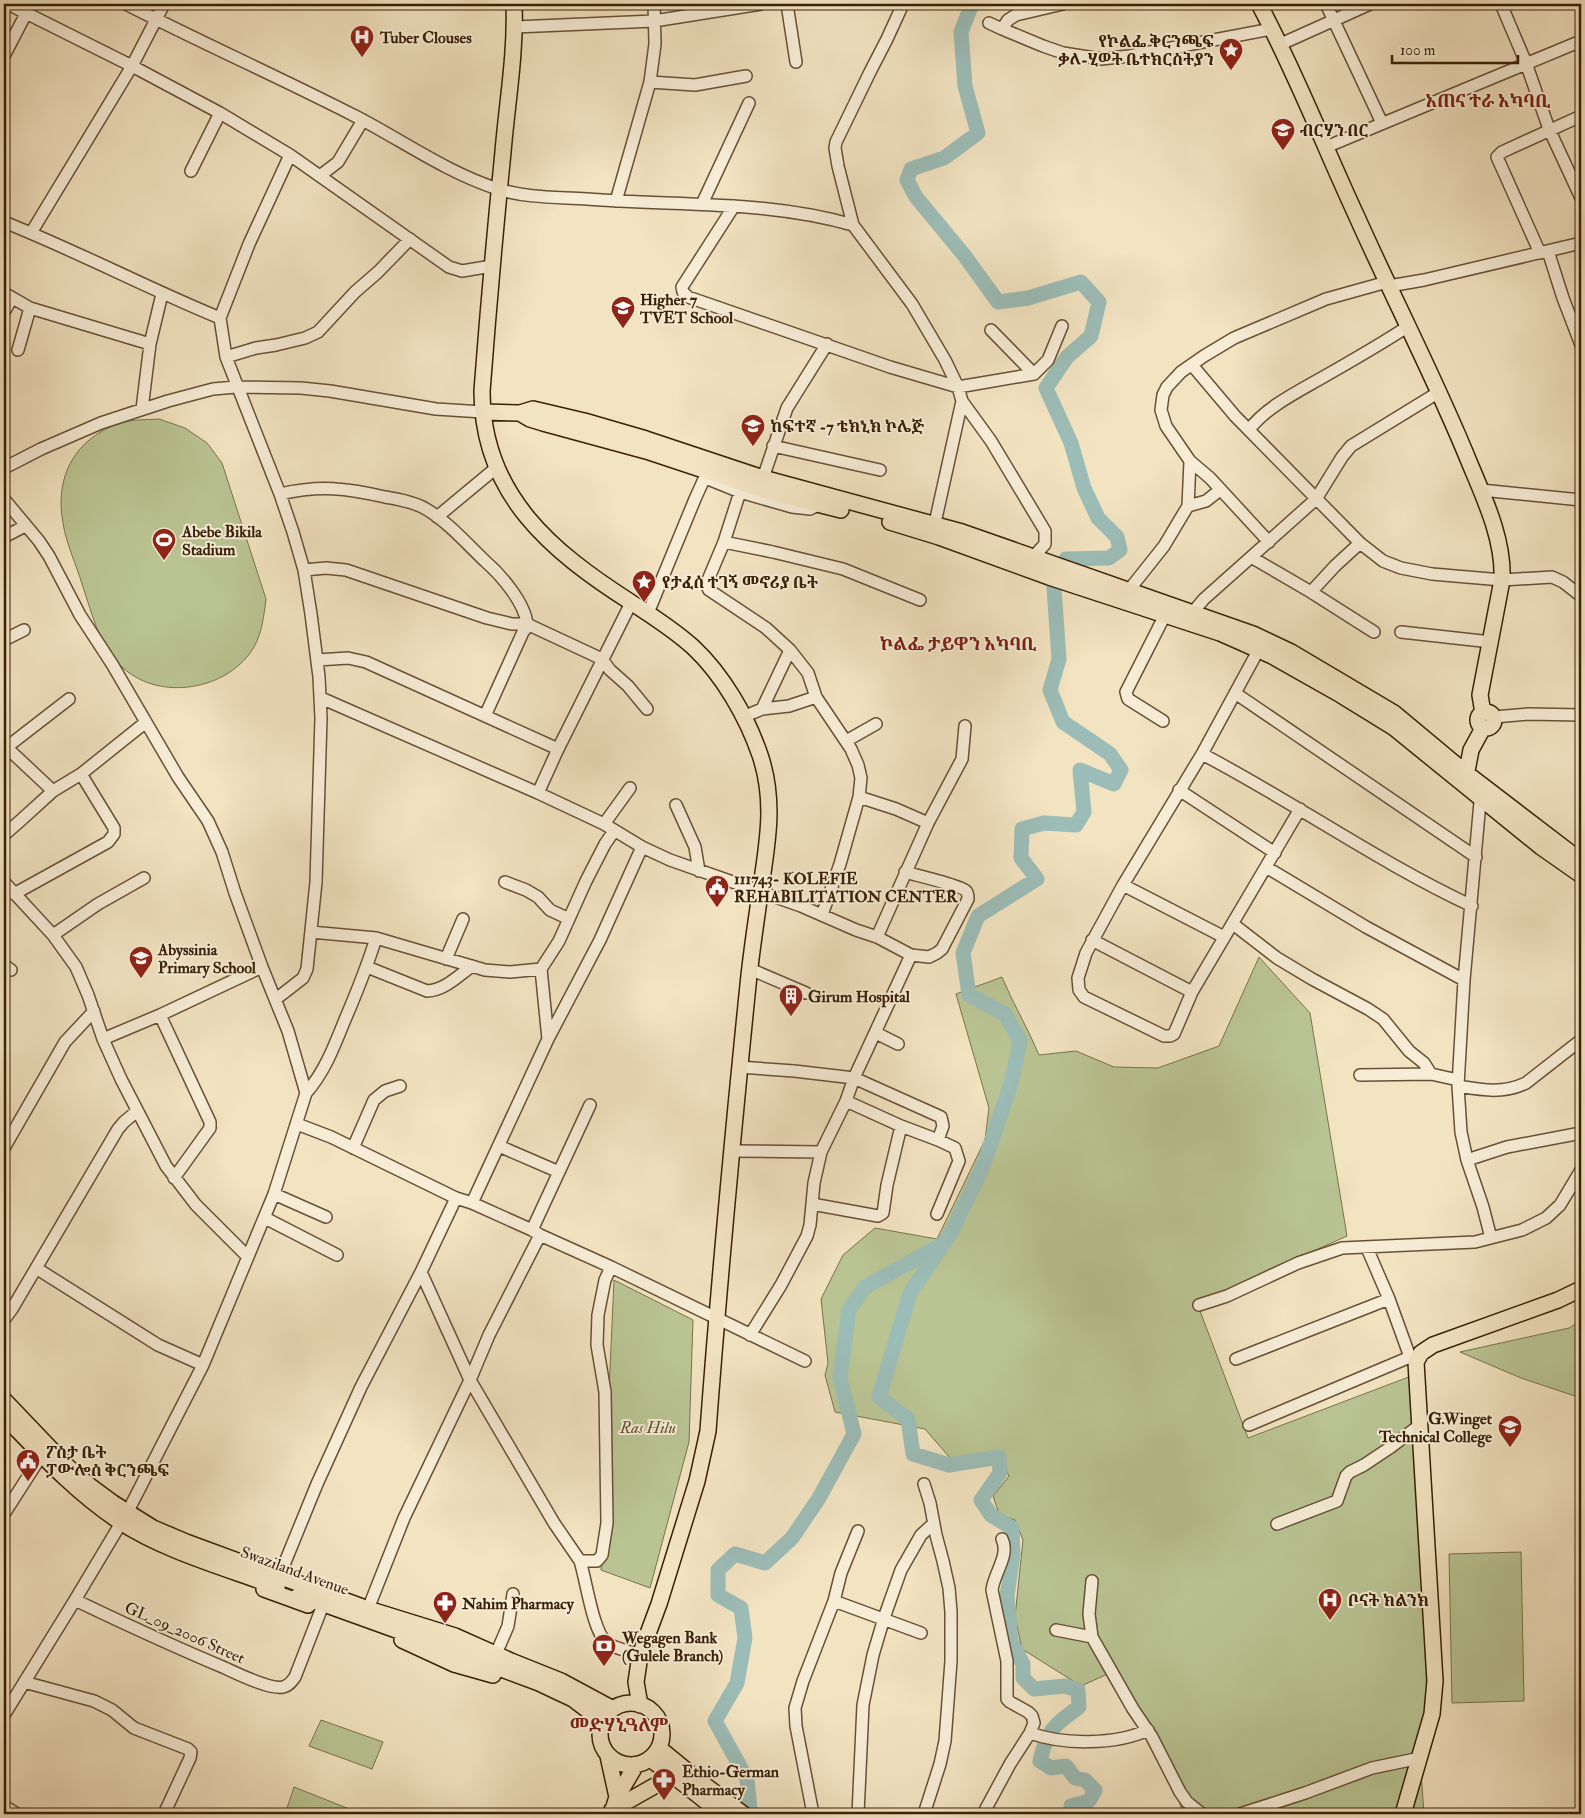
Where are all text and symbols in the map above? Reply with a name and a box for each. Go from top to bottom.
hospital icon: Tuber Clouses [349,24,375,58]
place label: Tuber Clouses [379,28,472,48]
place label: የኮልፌ ቅርንጫፍ ቃለ-ሂወት ቤተክርስትያን [1058,32,1214,70]
scale bar [1392,32,1519,64]
place icon: የኮልፌ ቅርንጫፍ ቃለ-ሂወት ቤተክርስትያን [1218,37,1244,71]
text: 100 m [1400,41,1436,60]
district label: አጠና ተራ አካባቢ [1426,90,1551,113]
school or university icon: ብርሃን በር [1270,117,1296,151]
place label: ብርሃን በር [1300,121,1368,141]
place label: Higher 7 TVET School [639,290,734,328]
school or university icon: Higher 7 TVET School [610,295,636,329]
school or university icon: ከፍተኛ -7 ቴክኒክ ኮሌጅ [740,413,766,447]
place label: ከፍተኛ -7 ቴክኒክ ኮሌጅ [770,417,924,437]
place label: Abebe Bikila Stadium [181,522,262,560]
sports icon: Abebe Bikila Stadium [151,527,177,561]
place icon: የታፈሰ ተገኝ መኖሪያ ቤት [631,569,657,603]
place label: የታፈሰ ተገኝ መኖሪያ ቤት [662,573,818,593]
district label: ኮልፌ ታይዋን አካባቢ [879,633,1037,656]
place label: 111743- KOLEFIE REHABILITATION CENTER [734,869,959,907]
public building icon: 111743- KOLEFIE REHABILITATION CENTER [704,874,730,908]
place label: Abyssinia Primary School [157,940,257,979]
school or university icon: Abyssinia Primary School [128,945,154,979]
building icon: Girum Hospital [778,983,804,1017]
place label: Girum Hospital [808,987,911,1008]
place label: G.Winget Technical College [1378,1409,1493,1448]
school or university icon: G.Winget Technical College [1497,1414,1523,1448]
park label: Ras Hilu [619,1418,676,1438]
place label: ፖስታ ቤት ፓውሎስ ቅርንጫፍ [46,1443,170,1481]
public building icon: ፖስታ ቤት ፓውሎስ ቅርንጫፍ [15,1448,41,1482]
street label: Swaziland Avenue [238,1542,352,1600]
hospital icon: ቦናት ክልንክ [1317,1587,1343,1621]
pharmacy icon: Nahim Pharmacy [432,1590,458,1624]
place label: ቦናት ክልንክ [1348,1591,1429,1611]
place label: Nahim Pharmacy [461,1594,575,1615]
street label: GL_09_2006 Street [121,1597,248,1668]
place label: Wegagen Bank (Gulele Branch) [621,1628,723,1666]
bank icon: Wegagen Bank (Gulele Branch) [591,1633,617,1667]
district label: መድሃኒዓለም [570,1714,668,1737]
place label: Ethio-German Pharmacy [682,1762,780,1801]
pharmacy icon: Ethio-German Pharmacy [651,1767,677,1801]

